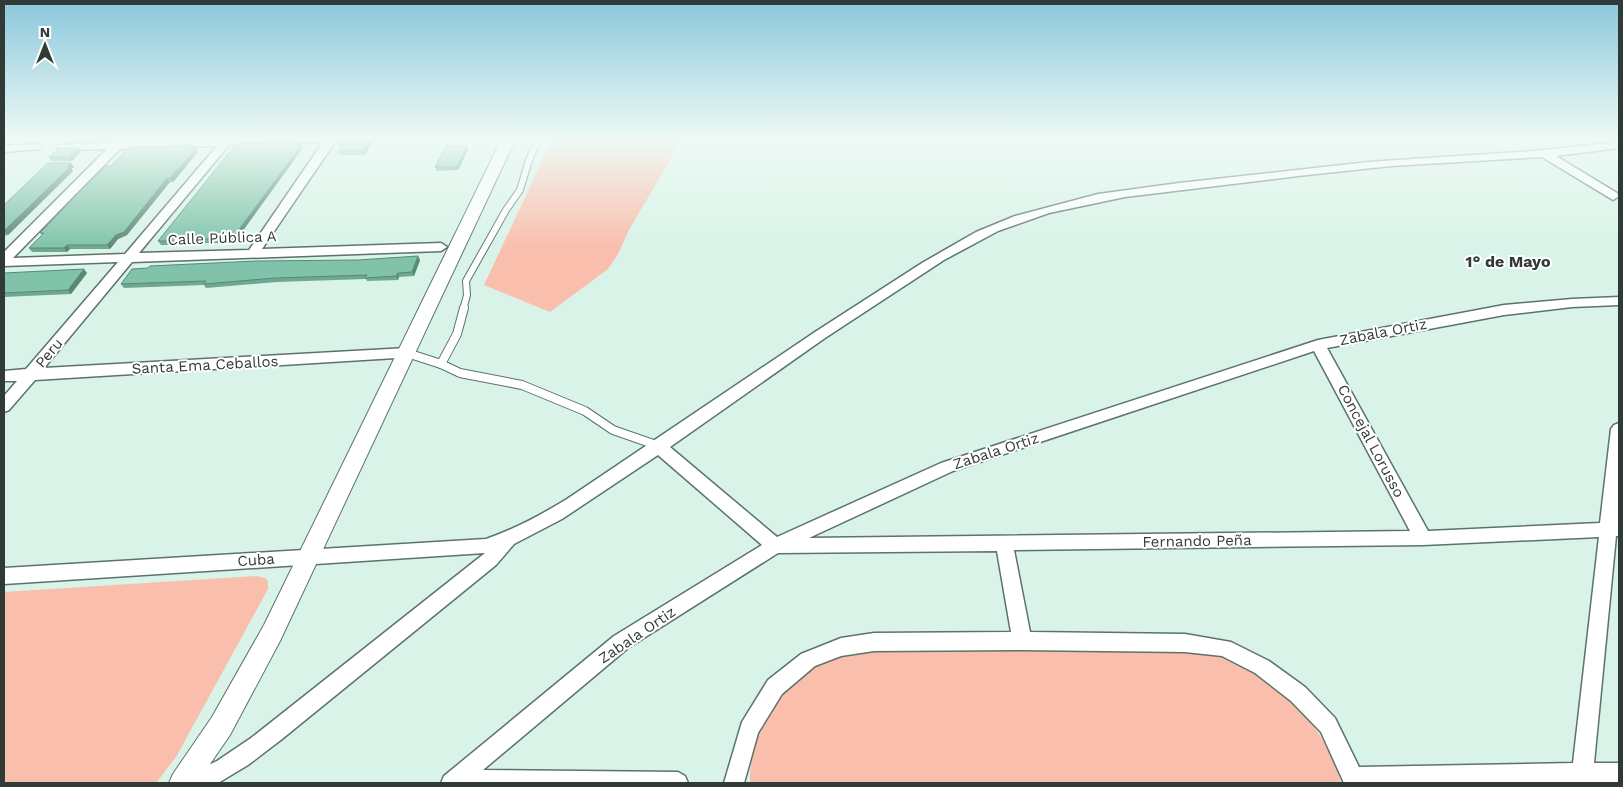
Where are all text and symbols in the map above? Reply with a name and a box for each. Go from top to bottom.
north arrow [20,20,70,70]
text: N [40,24,50,40]
street label: Calle Pública A [167,227,277,249]
district label: 1° de Mayo [1466,252,1551,271]
street label: Zabala Ortiz [1338,315,1428,349]
street label: Peru [31,335,67,371]
street label: Santa Ema Ceballos [131,352,279,378]
street label: Concejal Lorusso [1334,381,1408,501]
street label: Zabala Ortiz [951,429,1041,473]
street label: Fernando Peña [1142,531,1252,551]
street label: Cuba [237,550,276,570]
street label: Zabala Ortiz [595,603,679,667]

